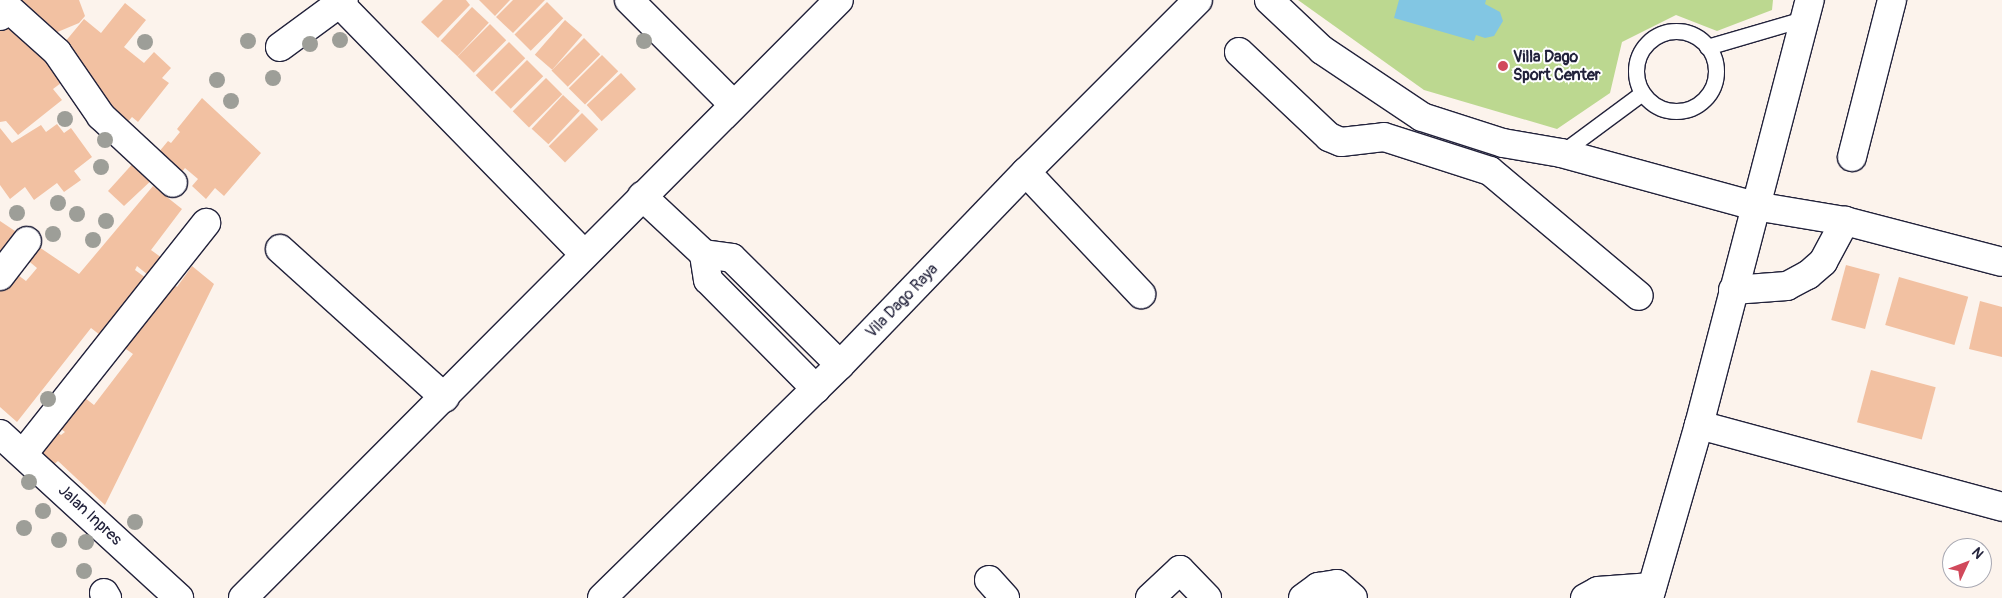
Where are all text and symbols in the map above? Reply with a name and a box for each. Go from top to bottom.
place label: Villa Dago Sport Center [1513,47,1600,85]
marker: Villa Dago Sport Center [1497,60,1509,72]
street label: Vila Dago Raya [862,260,942,342]
street label: Jalan Inpres [54,481,126,549]
north arrow [1942,538,1992,588]
text: N [1968,544,1987,562]

